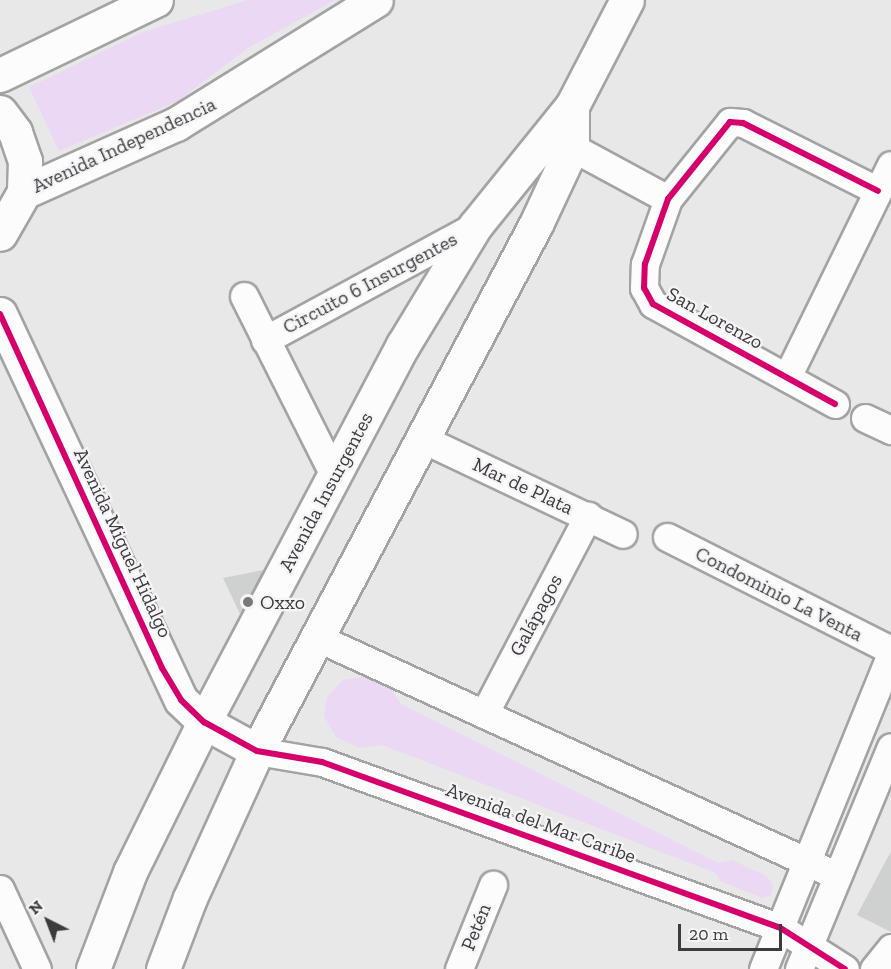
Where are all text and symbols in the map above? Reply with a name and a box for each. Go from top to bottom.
street label: Avenida Independencia [28,92,220,198]
street label: Circuito 6 Insurgentes [279,227,461,339]
street label: San Lorenzo [663,282,767,354]
street label: Avenida Insurgentes [274,408,378,576]
street label: Avenida Miguel Hidalgo [69,445,177,641]
street label: Mar de Plata [469,452,577,520]
street label: Condominio La Venta [691,541,867,647]
street label: Galápagos [504,570,568,660]
place label: Oxxo [260,590,305,614]
marker: Oxxo [241,595,255,609]
street label: Avenida del Mar Caribe [443,777,639,869]
north arrow [18,891,78,951]
text: N [25,896,46,918]
street label: Petén [456,900,496,954]
scale bar [681,912,784,950]
text: 20 m [689,923,728,945]

